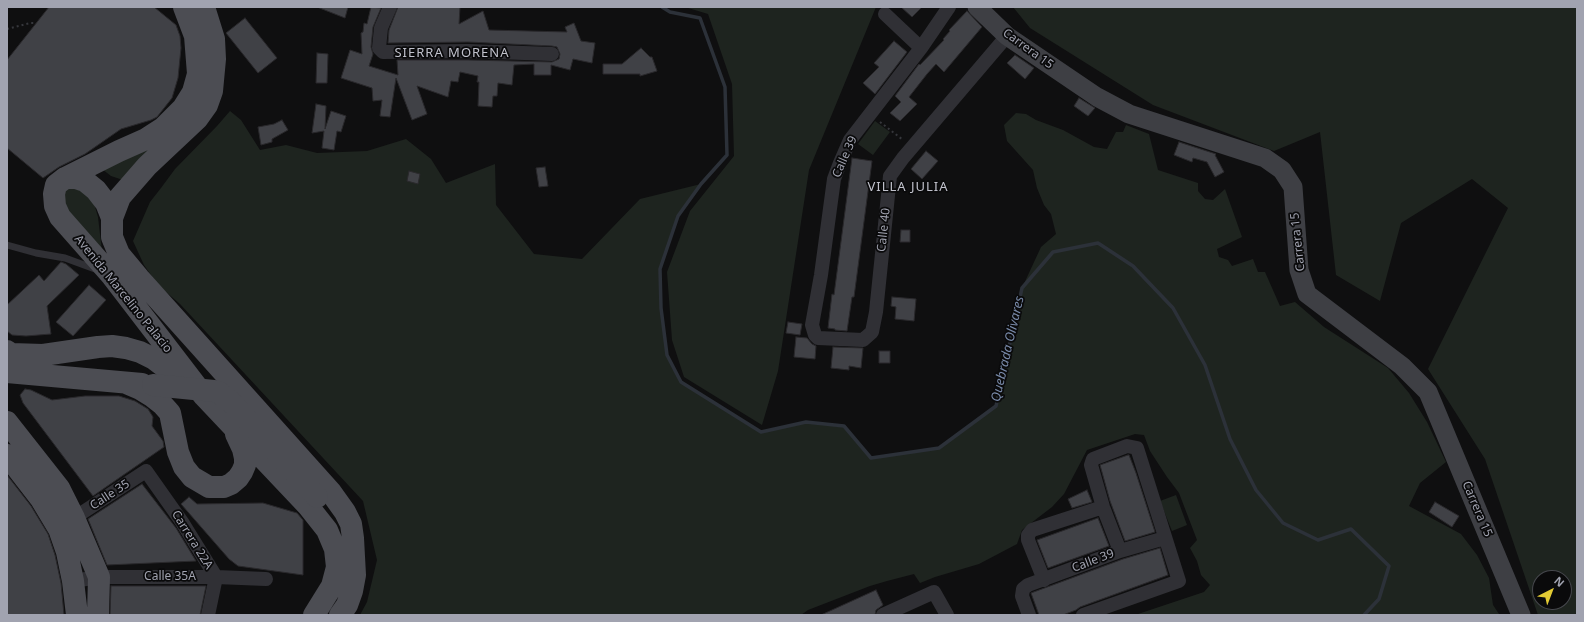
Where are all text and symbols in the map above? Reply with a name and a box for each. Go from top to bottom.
street label: Carrera 15 [1000,26,1056,72]
district label: SIERRA MORENA [394,45,510,61]
street label: Calle 39 [829,134,861,180]
district label: VILLA JULIA [867,179,949,195]
street label: Calle 40 [875,207,893,253]
street label: Carrera 15 [1288,212,1308,272]
street label: Avenida Marcelino Palacio [71,232,175,356]
water label: Quebrada Olivares [988,295,1028,403]
street label: Calle 35 [88,477,132,513]
street label: Carrera 15 [1459,479,1495,539]
street label: Carrera 22A [168,508,216,572]
street label: Calle 39 [1070,546,1116,576]
street label: Calle 35A [144,570,196,584]
north arrow [1532,570,1572,610]
text: N [1551,573,1568,590]

